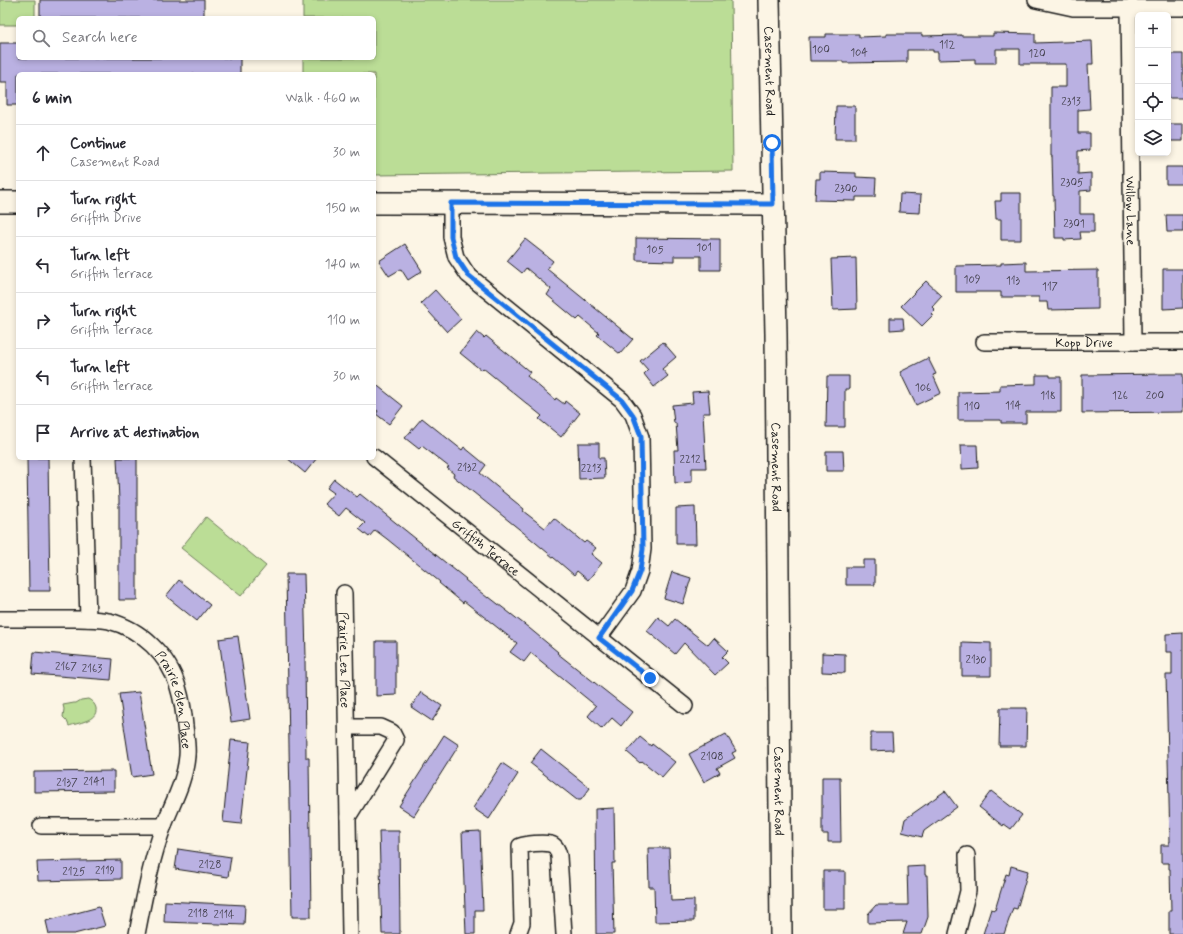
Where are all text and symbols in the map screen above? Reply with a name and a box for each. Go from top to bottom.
map controls [1135,12,1171,156]
button: + [1135,12,1171,48]
search box [16,16,376,60]
street label: Casement Road [760,26,778,116]
icon: search [30,27,52,49]
text: Search here [62,28,138,48]
house number: 112 [939,38,956,52]
house number: 100 [812,43,830,57]
house number: 104 [850,46,868,60]
house number: 120 [1028,47,1046,61]
button: − [1135,48,1171,84]
button: locate [1135,84,1171,120]
text: 6 min [32,87,72,109]
text: Walk · 460 m [285,90,360,107]
house number: 2313 [1061,95,1081,109]
button: layers [1135,120,1171,156]
text: Continue [70,134,126,154]
route start [763,134,781,152]
icon: ahead [32,142,54,164]
text: 30 m [333,144,360,161]
text: Casement Road [70,154,160,171]
house number: 2305 [1060,176,1084,190]
street label: Willow Lane [1121,176,1139,246]
house number: 2300 [835,182,857,196]
text: Turn right [70,190,137,210]
icon: right [32,198,54,220]
text: 150 m [326,200,360,217]
text: Griffith Drive [70,210,141,227]
house number: 2301 [1063,217,1085,231]
house number: 101 [696,241,712,255]
house number: 105 [646,243,664,257]
text: Turn left [70,246,130,266]
icon: left [32,254,54,276]
text: 140 m [325,256,360,273]
text: Griffith Terrace [70,266,153,283]
house number: 109 [964,273,981,287]
house number: 113 [1006,274,1021,288]
house number: 117 [1042,280,1058,294]
text: Turn right [70,302,137,322]
icon: right [32,310,54,332]
text: 110 m [327,312,360,329]
text: Griffith Terrace [70,322,153,339]
street label: Kopp Drive [1055,335,1113,352]
text: Turn left [70,358,130,378]
icon: left [32,366,54,388]
text: 30 m [333,368,360,385]
text: Griffith Terrace [70,378,153,395]
house number: 106 [915,381,931,395]
house number: 118 [1040,389,1056,403]
house number: 126 [1112,389,1128,403]
house number: 200 [1146,389,1164,403]
house number: 114 [1005,399,1022,413]
house number: 110 [964,400,980,414]
icon: arrive [32,422,54,444]
street label: Casement Road [767,422,784,512]
text: Arrive at destination [70,423,199,443]
house number: 2212 [680,453,701,467]
house number: 2132 [457,461,478,475]
house number: 2213 [581,462,601,476]
street label: Griffith Terrace [448,515,523,581]
street label: Prairie Lea Place [334,612,353,708]
street label: Prairie Glen Place [151,648,194,750]
house number: 2130 [966,653,986,667]
house number: 2167 [55,660,77,674]
house number: 2163 [82,662,102,676]
route end [641,669,659,687]
street label: Casement Road [769,746,787,836]
house number: 2108 [701,750,723,764]
house number: 2141 [83,775,105,789]
house number: 2137 [56,776,78,790]
house number: 2128 [199,858,221,872]
house number: 2119 [95,864,115,878]
house number: 2125 [62,865,86,879]
house number: 2118 [188,907,208,921]
house number: 2114 [214,908,235,922]

